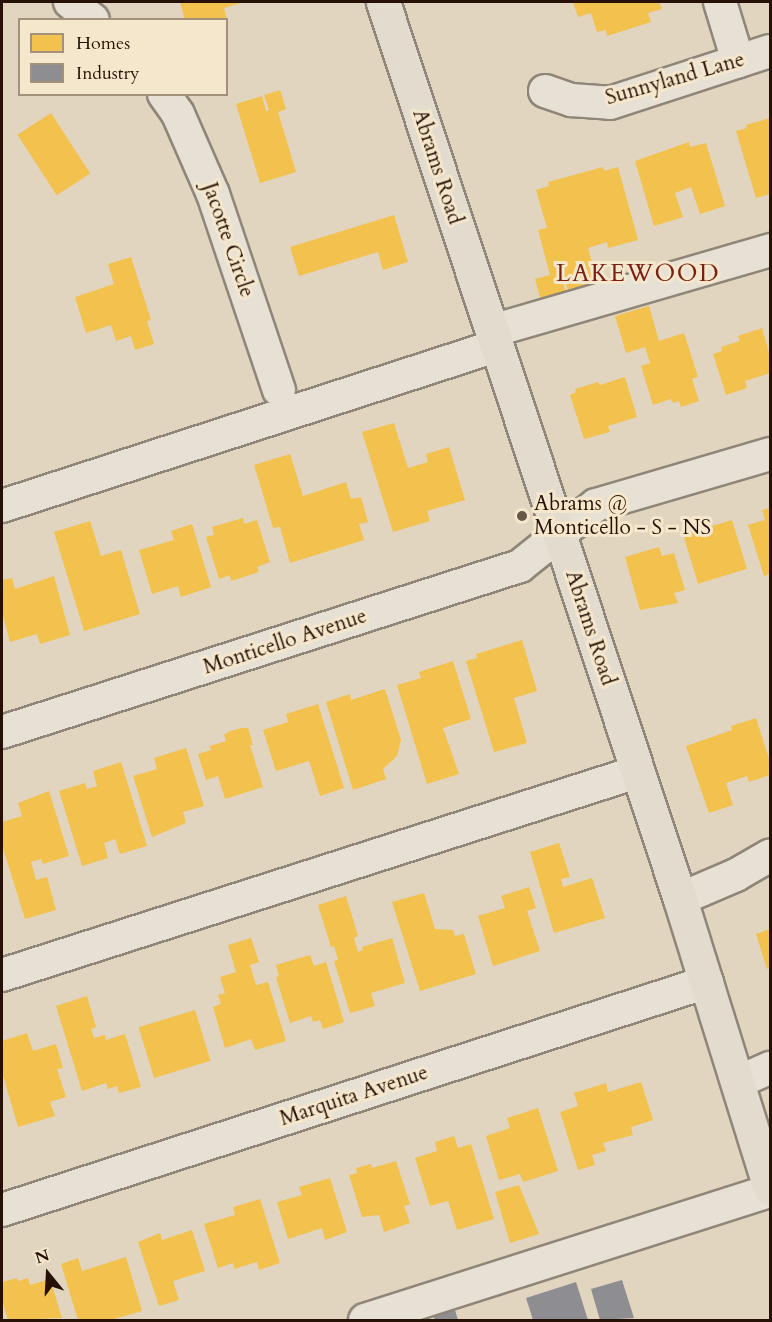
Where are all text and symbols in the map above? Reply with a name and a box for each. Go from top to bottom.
legend [18,18,228,96]
text: Homes [76,31,130,56]
street label: Sunnyland Lane [603,47,747,111]
text: Industry [76,61,140,86]
street label: Abrams Road [407,106,467,228]
street label: Jacotte Circle [197,179,259,301]
district label: LAKEWOOD [556,260,720,288]
place label: Abrams @ Monticello - S - NS [534,491,711,541]
marker: Abrams @ Monticello - S - NS [515,509,529,523]
street label: Abrams Road [560,567,620,689]
street label: Monticello Avenue [200,604,370,680]
street label: Marquita Avenue [277,1060,431,1132]
north arrow [18,1244,78,1304]
text: N [32,1244,52,1269]

